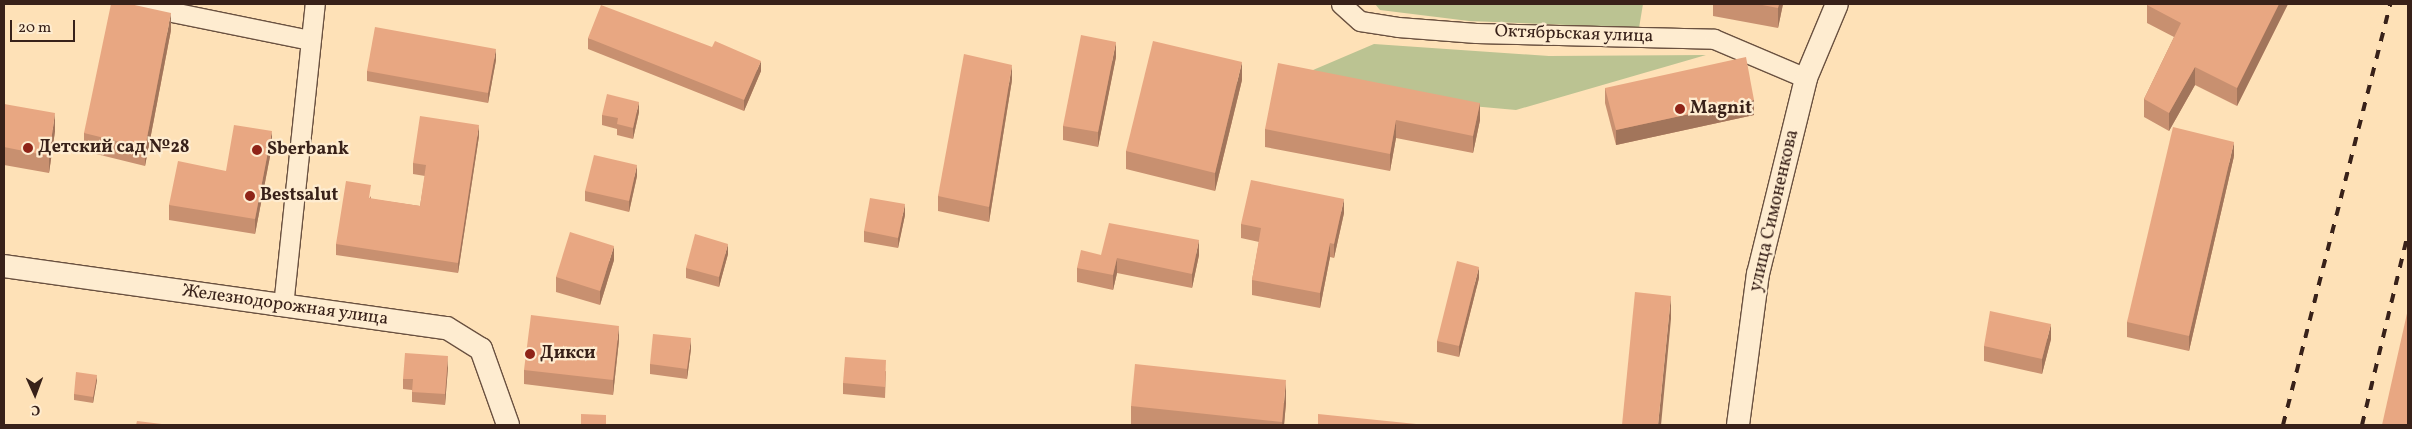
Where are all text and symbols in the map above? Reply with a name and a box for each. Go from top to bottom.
scale bar [12,10,78,42]
text: 20 m [18,18,51,39]
street label: Октябрьская улица [1494,21,1654,49]
place label: Magnit [1690,98,1752,120]
marker: Magnit [1674,103,1686,115]
street label: улица Симоненкова [1746,128,1804,294]
place label: Детский сад №28 [38,137,190,159]
place label: Sberbank [267,139,349,161]
marker: Детский сад №28 [22,142,34,154]
marker: Sberbank [251,144,263,156]
place label: Bestsalut [260,185,338,207]
marker: Bestsalut [244,190,256,202]
street label: Железнодорожная улица [180,281,390,331]
place label: Дикси [540,343,596,365]
marker: Дикси [524,348,536,360]
north arrow [10,369,60,419]
text: С [31,400,40,419]

